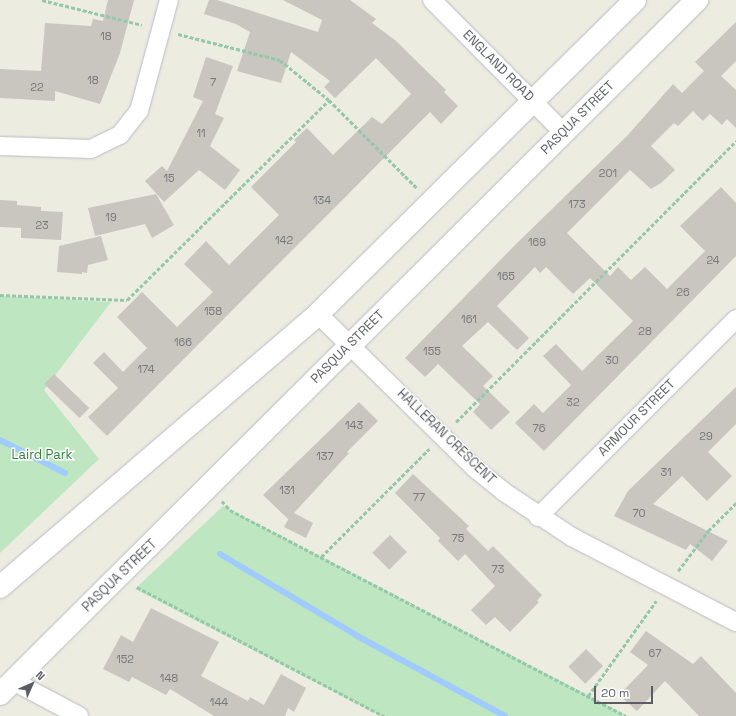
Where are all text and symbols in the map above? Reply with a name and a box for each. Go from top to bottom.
street label: ENGLAND ROAD [459,27,537,105]
house number: 18 [100,29,112,43]
house number: 18 [87,73,99,87]
house number: 7 [210,75,216,89]
street label: PASQUA STREET [538,78,618,158]
house number: 22 [30,80,44,94]
house number: 11 [196,126,206,140]
house number: 201 [599,166,617,180]
house number: 15 [163,171,175,185]
house number: 134 [313,193,331,207]
house number: 173 [568,197,586,211]
house number: 19 [105,210,117,224]
house number: 23 [35,218,49,232]
house number: 142 [275,233,293,247]
house number: 169 [528,235,546,249]
house number: 24 [706,253,720,267]
house number: 165 [497,269,515,283]
house number: 26 [676,285,690,299]
house number: 158 [204,304,222,318]
street label: PASQUA STREET [308,307,388,387]
house number: 161 [461,312,477,326]
house number: 28 [638,324,652,338]
house number: 166 [174,335,192,349]
house number: 155 [423,344,441,358]
house number: 30 [605,353,619,367]
house number: 174 [137,362,155,376]
street label: ARMOUR STREET [595,376,679,460]
street label: HALLERAN CRESCENT [394,386,498,488]
house number: 32 [566,395,580,409]
house number: 143 [345,418,363,432]
house number: 76 [533,421,545,435]
house number: 29 [699,429,713,443]
park label: Laird Park [11,447,73,463]
house number: 137 [316,449,334,463]
house number: 31 [660,465,672,479]
house number: 131 [279,483,295,497]
house number: 77 [413,490,425,504]
house number: 70 [632,506,646,520]
house number: 75 [452,531,464,545]
street label: PASQUA STREET [79,536,161,616]
house number: 73 [492,562,504,576]
house number: 67 [649,646,661,660]
house number: 152 [116,652,134,666]
north arrow [12,664,52,704]
text: N [33,668,48,683]
house number: 148 [160,671,178,685]
scale bar [596,678,655,704]
text: 20 m [601,685,629,701]
house number: 144 [210,695,228,709]

